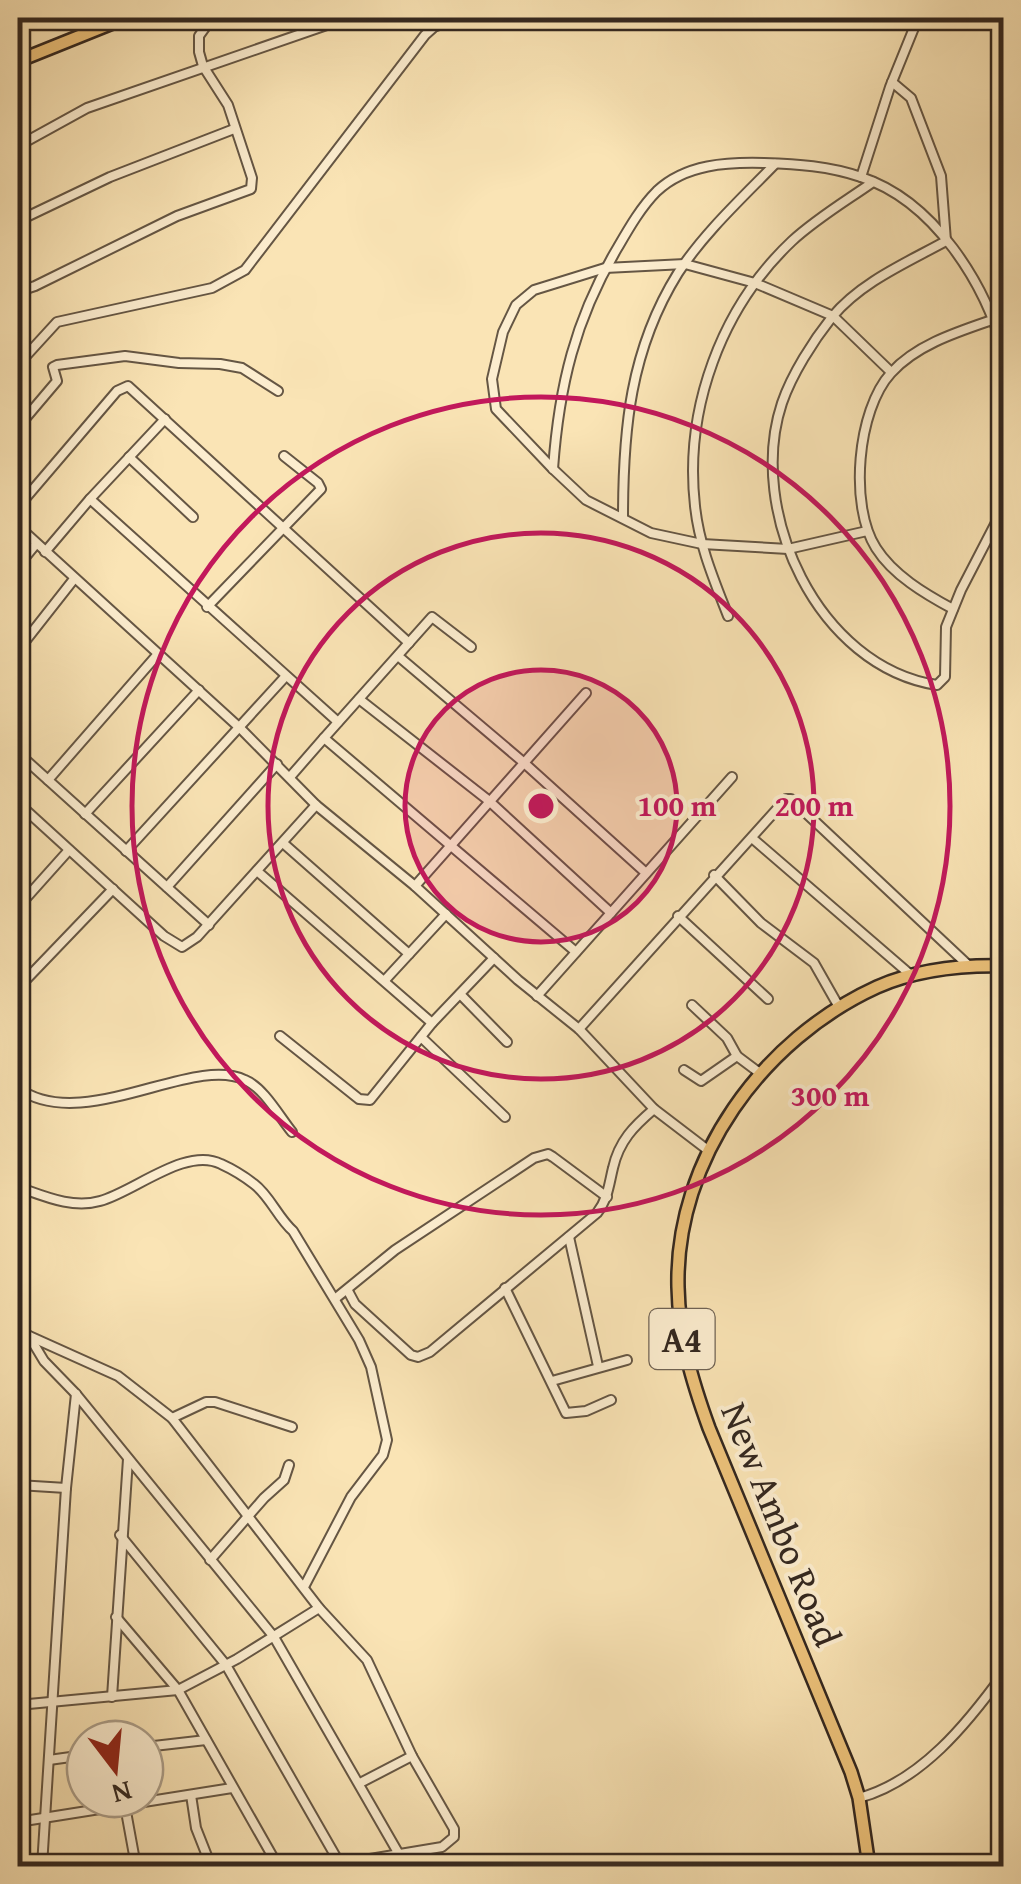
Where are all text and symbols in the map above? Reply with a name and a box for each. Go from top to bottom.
text: 100 m [638,783,717,827]
text: 200 m [775,783,854,827]
centre of rings [523,788,559,824]
text: 300 m [791,1073,870,1117]
road number: A4 [650,1309,714,1369]
street label: New Ambo Road [708,1393,857,1655]
north arrow [65,1719,165,1819]
text: N [107,1771,137,1816]

